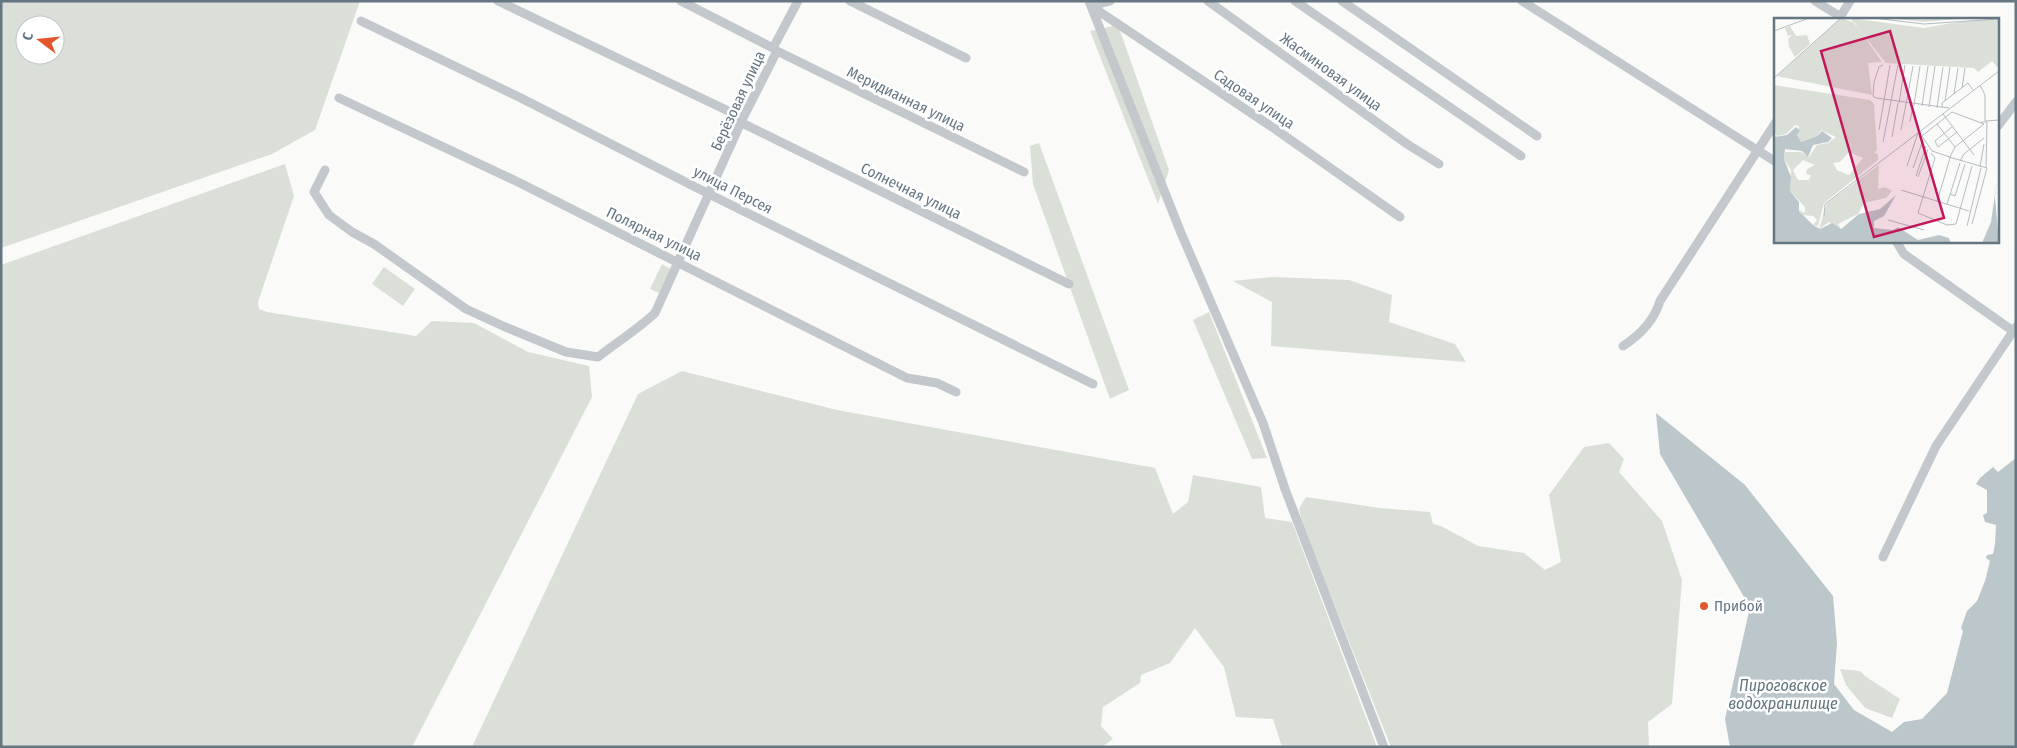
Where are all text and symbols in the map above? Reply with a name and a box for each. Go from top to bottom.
north arrow [15,15,65,65]
inset map [1774,18,2000,242]
street label: Жасминовая улица [1277,29,1385,115]
text: С [19,30,37,42]
street label: Берёзовая улица [707,48,769,154]
street label: Меридианная улица [844,63,968,135]
street label: Садовая улица [1210,65,1298,133]
street label: Солнечная улица [858,159,964,223]
street label: улица Персея [690,162,776,218]
street label: Полярная улица [603,203,705,265]
place label: Прибой [1714,597,1763,615]
marker: Прибой [1698,600,1710,612]
water label: Пироговское водохранилище [1728,676,1838,713]

